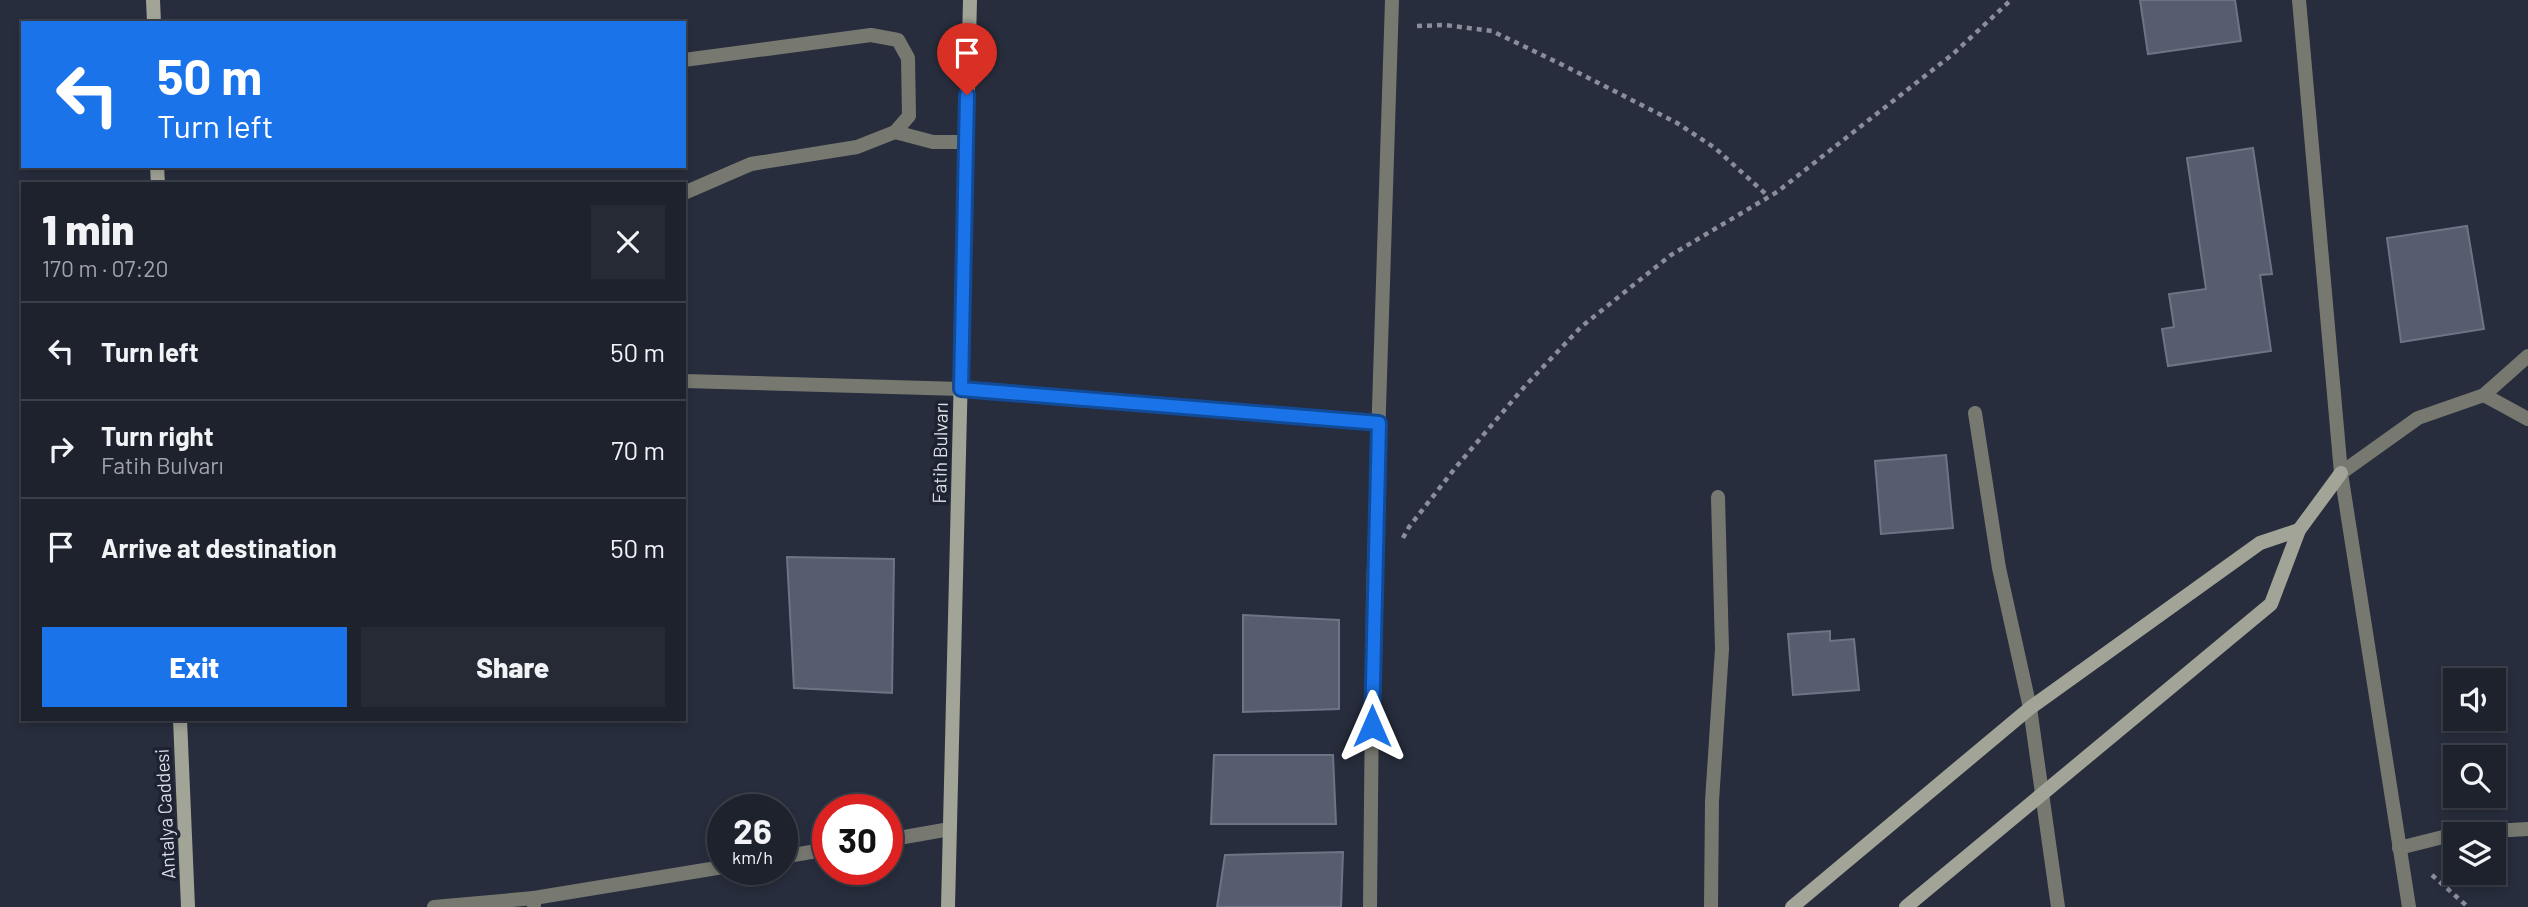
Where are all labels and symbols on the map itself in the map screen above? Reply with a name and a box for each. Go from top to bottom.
pin [937,23,997,95]
street label: Fatih Bulvarı [927,402,952,504]
position arrow [1335,689,1409,763]
street label: Antalya Caddesi [150,748,179,880]
speed limit sign: 30 [812,794,903,885]

